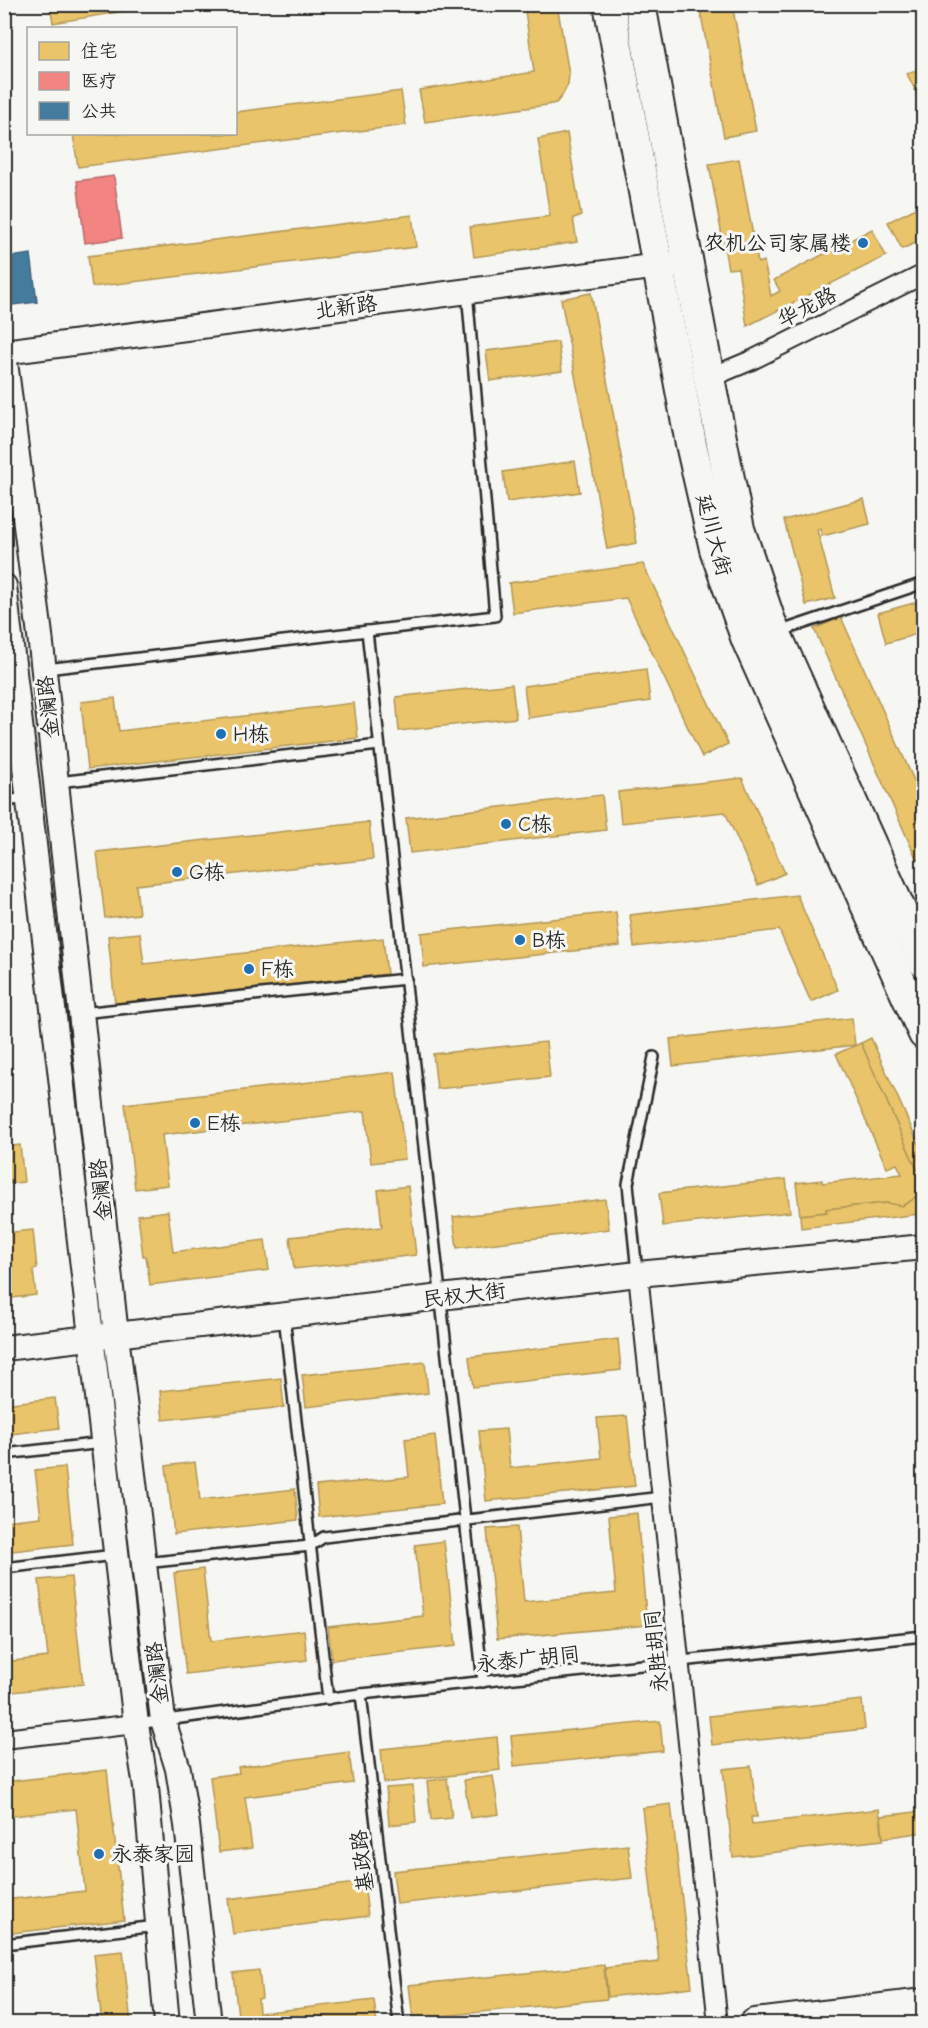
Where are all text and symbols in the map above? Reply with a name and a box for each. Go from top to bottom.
legend [27,27,237,135]
text: 住宅 [81,41,117,62]
text: 医疗 [81,71,117,92]
text: 公共 [81,101,117,122]
place label: 农机公司家属楼 [704,231,851,255]
marker: 农机公司家属楼 [856,236,870,250]
street label: 华龙路 [773,282,841,332]
street label: 北新路 [313,291,379,323]
street label: 延川大街 [692,491,736,579]
street label: 金澜路 [33,674,63,740]
place label: H栋 [233,722,269,746]
marker: H栋 [214,727,228,741]
place label: C栋 [518,812,552,836]
marker: C栋 [499,817,513,831]
place label: G栋 [189,860,225,884]
marker: G栋 [170,865,184,879]
place label: B栋 [532,928,566,952]
marker: B栋 [513,933,527,947]
place label: F栋 [261,957,294,981]
marker: F栋 [242,962,256,976]
place label: E栋 [207,1111,241,1135]
marker: E栋 [188,1116,202,1130]
street label: 金澜路 [86,1157,116,1223]
street label: 民权大街 [421,1278,507,1312]
street label: 永胜胡同 [640,1608,672,1694]
street label: 金澜路 [141,1640,173,1706]
street label: 永泰广胡同 [475,1642,581,1676]
street label: 基政路 [346,1828,378,1894]
place label: 永泰家园 [111,1842,195,1866]
marker: 永泰家园 [92,1847,106,1861]

